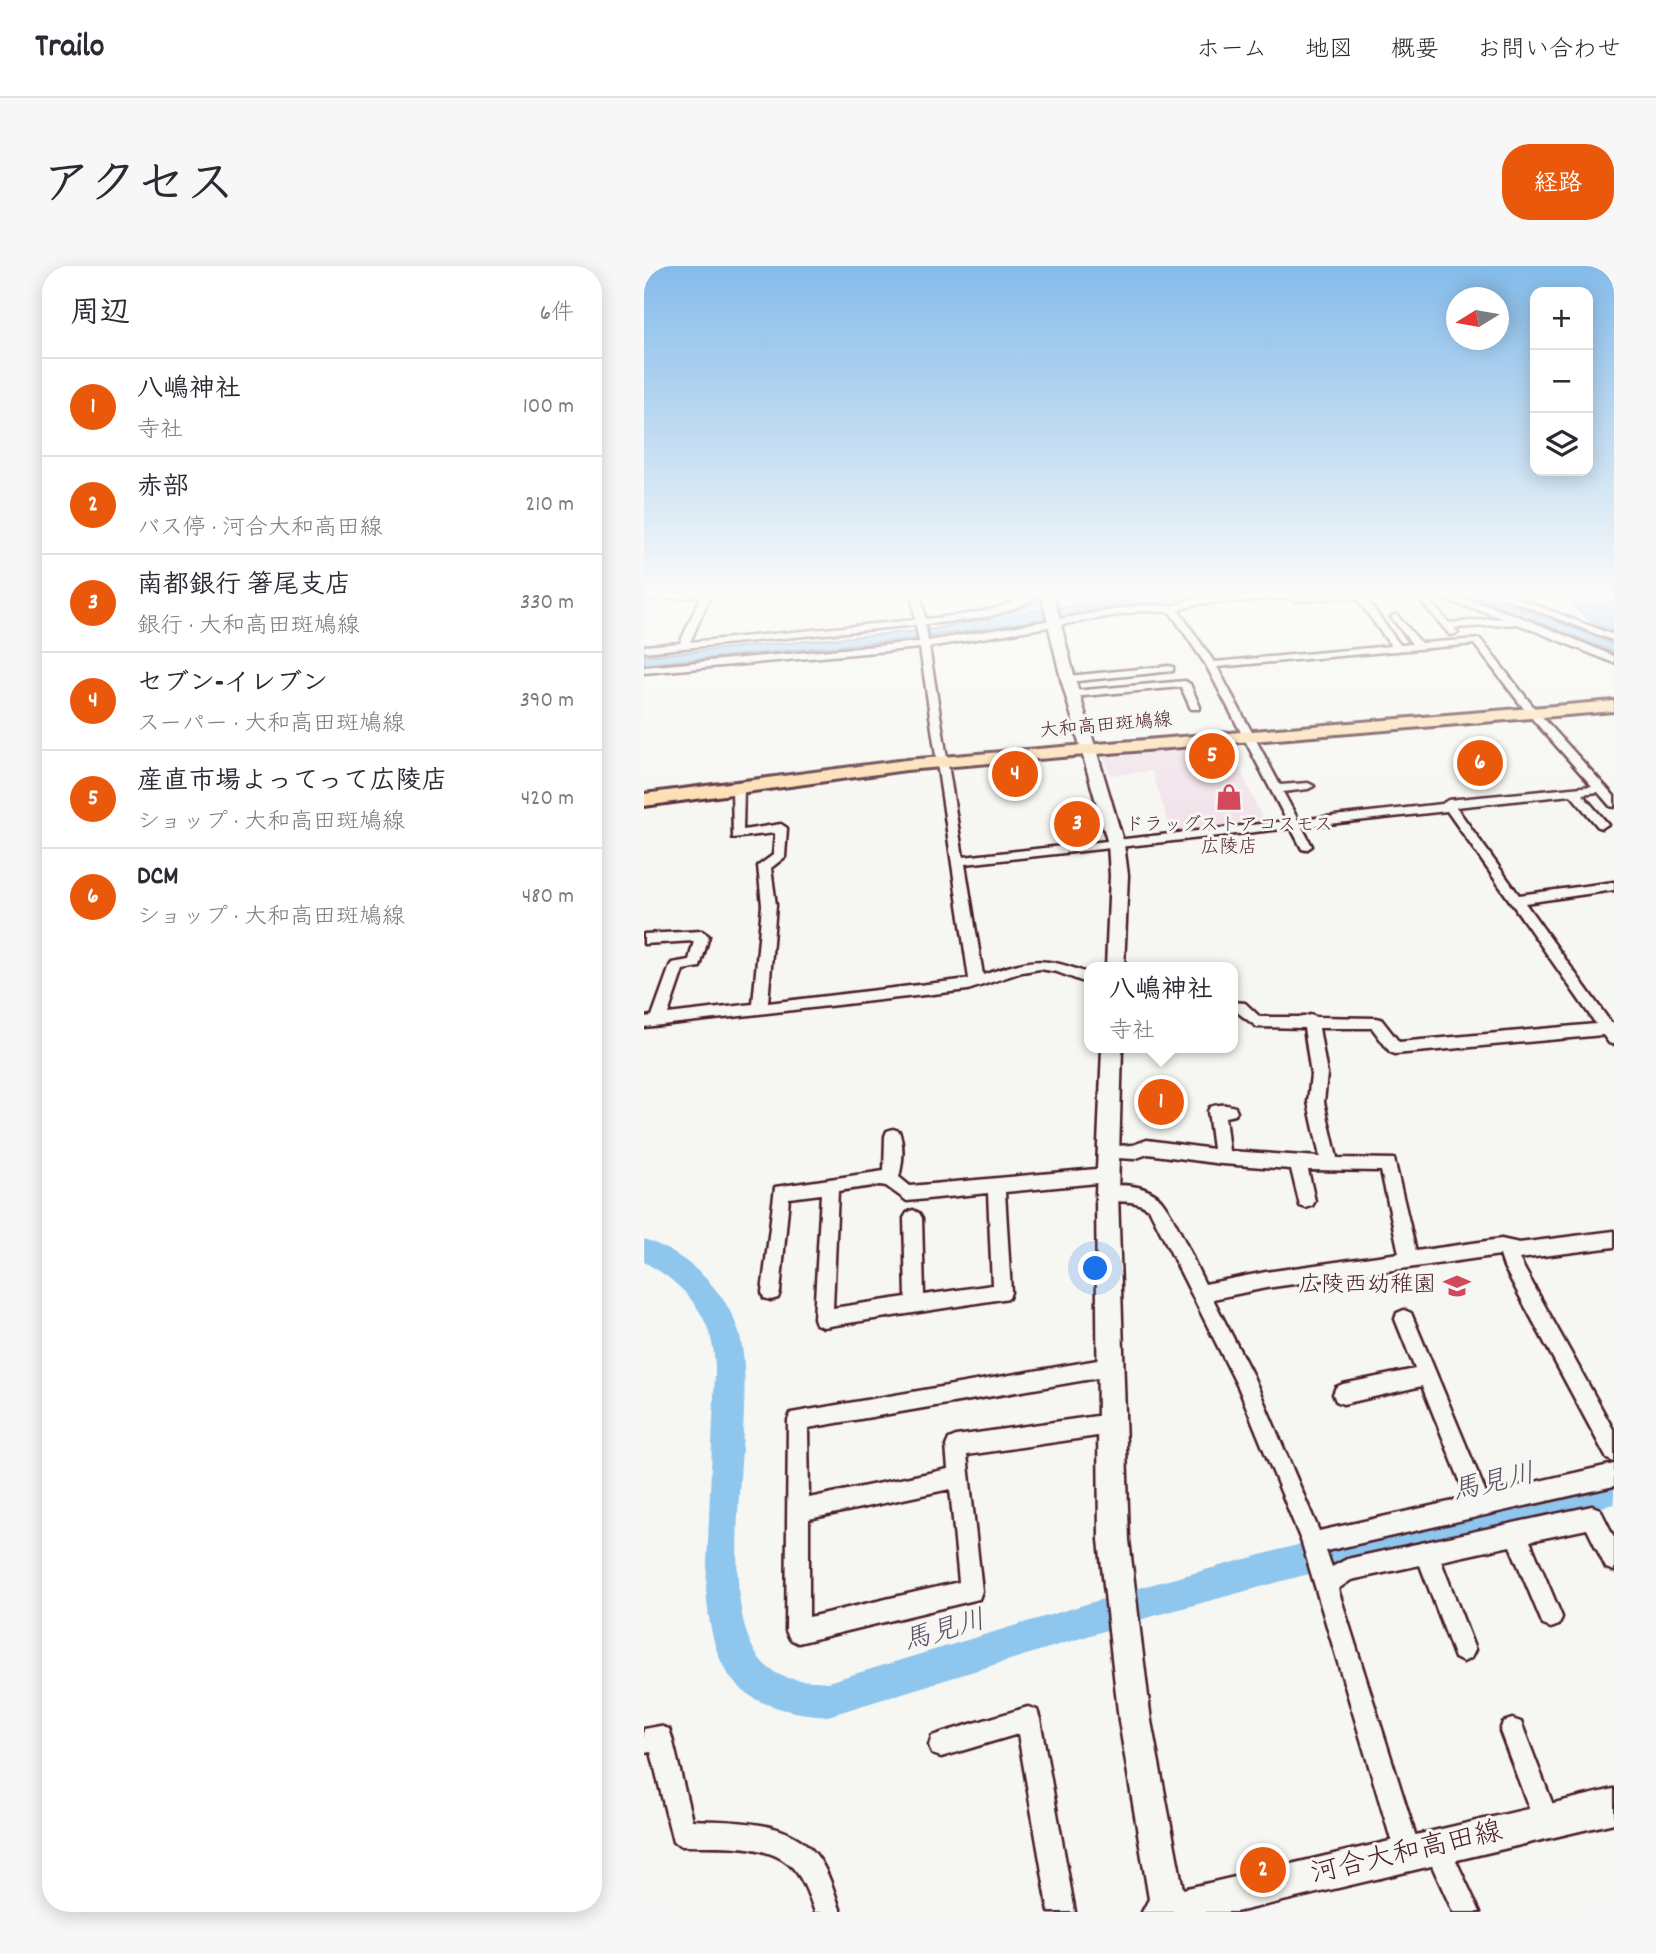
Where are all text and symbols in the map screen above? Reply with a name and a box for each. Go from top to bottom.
text: Trailo [35,25,105,72]
text: ホーム [1196,34,1267,68]
text: 地図 [1305,34,1353,68]
text: 概要 [1391,34,1439,68]
text: お問い合わせ [1477,34,1621,68]
button: 経路 [1502,144,1614,220]
text: アクセス [42,153,235,223]
north arrow [1446,287,1509,350]
map controls [1530,287,1593,476]
button: + [1530,287,1593,350]
text: 周辺 [70,294,130,337]
text: 6件 [540,298,574,331]
button: − [1530,350,1593,413]
text: 八嶋神社 [137,372,241,409]
text: 1 [90,391,96,424]
text: 100 m [523,391,574,424]
button: layers [1530,413,1593,476]
text: 寺社 [137,415,183,448]
text: 赤部 [137,470,189,507]
text: 2 [88,489,98,522]
text: 210 m [525,489,574,522]
text: バス停 · 河合大和高田線 [137,513,383,546]
text: 南都銀行 箸尾支店 [137,568,351,605]
text: 3 [88,587,98,620]
text: 330 m [520,587,574,620]
text: 銀行 · 大和高田斑鳩線 [137,611,360,644]
text: セブン-イレブン [137,666,328,703]
text: 4 [88,685,98,718]
text: 390 m [520,685,574,718]
street label: 大和高田斑鳩線 [1039,708,1173,746]
text: スーパー · 大和高田斑鳩線 [137,709,405,742]
pin: 5 [1189,730,1235,782]
pin: 6 [1457,737,1503,789]
pin: 4 [992,748,1038,800]
text: 産直市場よってって広陵店 [137,764,447,801]
shop icon: ドラッグストアコスモス 広陵店 [1214,782,1244,812]
text: 5 [88,783,98,816]
text: 420 m [521,783,574,816]
pin: 3 [1054,798,1100,850]
text: ショップ · 大和高田斑鳩線 [137,807,405,840]
place label: ドラッグストアコスモス 広陵店 [1125,813,1333,862]
text: DCM [137,859,179,896]
text: 6 [87,881,99,914]
text: 480 m [522,881,574,914]
text: ショップ · 大和高田斑鳩線 [137,902,405,935]
popup [1084,962,1238,1053]
text: 八嶋神社 [1109,973,1213,1010]
text: 寺社 [1109,1016,1155,1049]
pin: 1 [1138,1076,1184,1128]
your location [1078,1251,1112,1285]
place label: 広陵西幼稚園 [1298,1270,1436,1303]
school or university icon: 広陵西幼稚園 [1442,1271,1472,1301]
water label: 馬見川 [1449,1456,1539,1514]
water label: 馬見川 [899,1602,991,1664]
street label: 河合大和高田線 [1307,1813,1507,1897]
pin: 2 [1240,1844,1286,1896]

